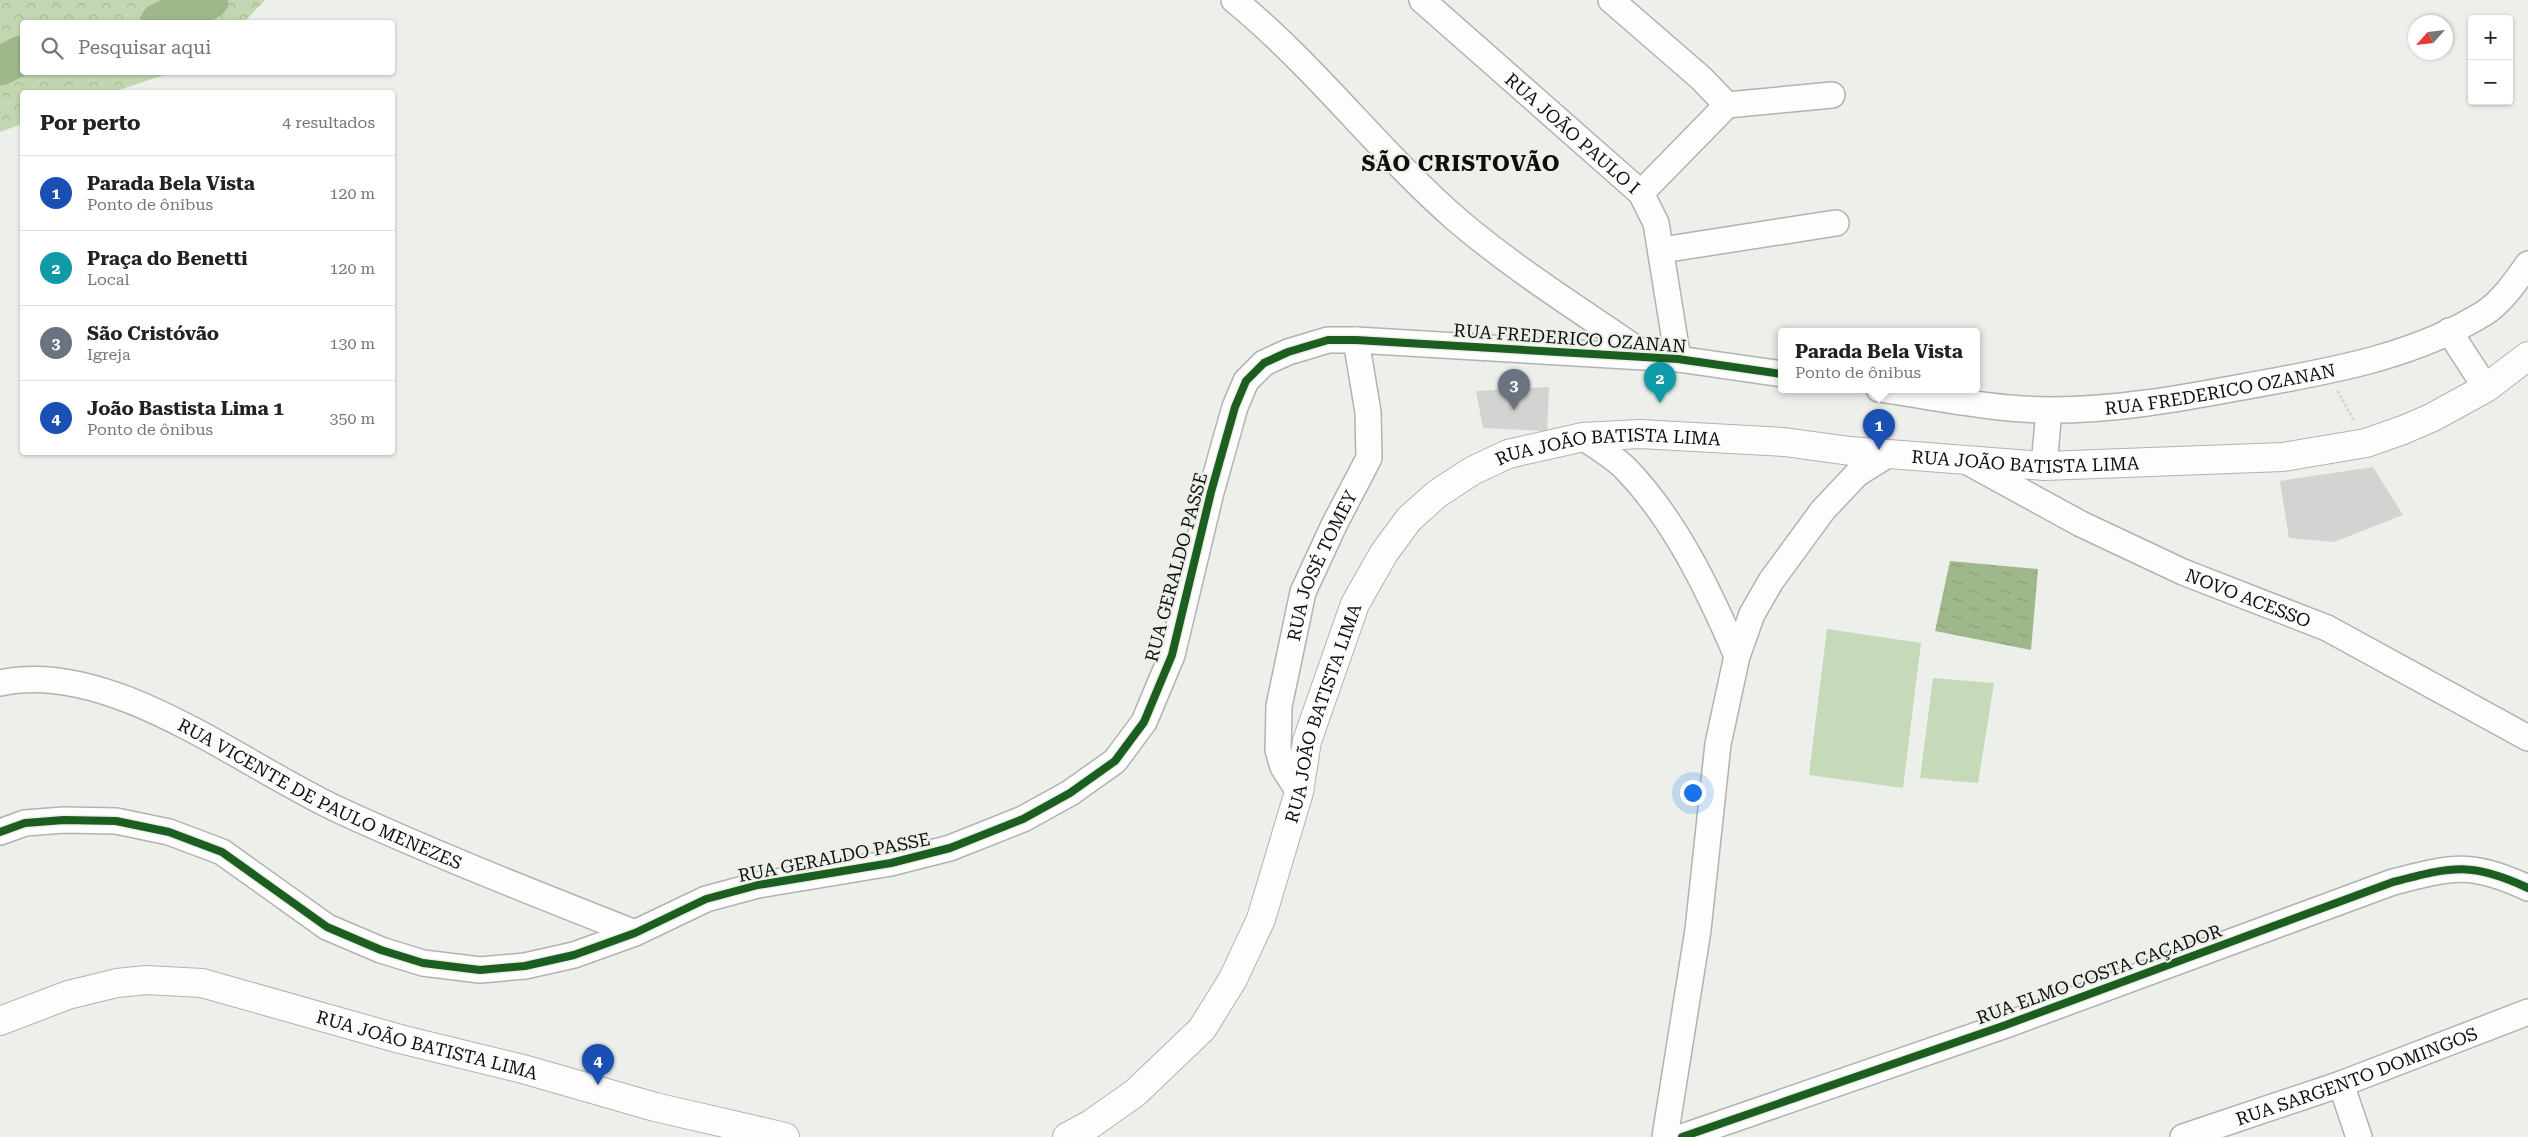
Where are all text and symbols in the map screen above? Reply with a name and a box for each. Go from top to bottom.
north arrow [2408,15,2453,60]
map controls [2468,15,2513,105]
button: + [2468,15,2513,60]
search box [20,20,395,75]
icon: search [38,34,66,62]
text: Pesquisar aqui [78,36,211,59]
button: − [2468,60,2513,105]
street label: RUA JOÃO PAULO I [1501,68,1644,198]
text: Por perto [40,111,141,135]
text: 4 resultados [282,113,375,132]
district label: SÃO CRISTOVÃO [1362,149,1560,176]
text: Parada Bela Vista [87,172,255,195]
text: 1 [52,184,60,203]
text: 120 m [329,184,375,203]
text: Ponto de ônibus [87,195,213,214]
text: Praça do Benetti [87,247,248,270]
text: 2 [52,259,60,278]
text: 120 m [329,259,375,278]
text: Local [87,270,129,289]
street label: RUA FREDERICO OZANAN [1453,319,1687,357]
text: São Cristóvão [87,322,219,345]
popup [1778,328,1980,393]
text: 3 [52,334,60,353]
text: 130 m [329,334,375,353]
text: Parada Bela Vista [1795,340,1963,363]
text: Igreja [87,345,131,364]
street label: RUA FREDERICO OZANAN [2104,359,2337,418]
pin: 2 [1644,362,1676,403]
text: Ponto de ônibus [1795,363,1921,382]
pin: 3 [1498,369,1530,410]
text: João Bastista Lima 1 [87,397,284,420]
text: 4 [52,409,60,428]
text: 350 m [329,409,375,428]
pin: 1 [1863,409,1895,450]
text: Ponto de ônibus [87,420,213,439]
street label: RUA JOÃO BATISTA LIMA [1491,423,1722,469]
street label: RUA JOÃO BATISTA LIMA [1911,445,2140,477]
street label: RUA GERALDO PASSE [1141,470,1211,664]
street label: RUA JOSÉ TOMEY [1282,486,1361,643]
street label: NOVO ACESSO [2183,564,2314,631]
street label: RUA JOÃO BATISTA LIMA [1280,600,1365,825]
street label: RUA VICENTE DE PAULO MENEZES [175,714,465,873]
your location [1680,780,1706,806]
street label: RUA GERALDO PASSE [736,828,932,886]
street label: RUA ELMO COSTA CAÇADOR [1973,920,2225,1028]
street label: RUA JOÃO BATISTA LIMA [314,1005,541,1083]
street label: RUA SARGENTO DOMINGOS [2233,1022,2480,1129]
pin: 4 [582,1044,614,1085]

